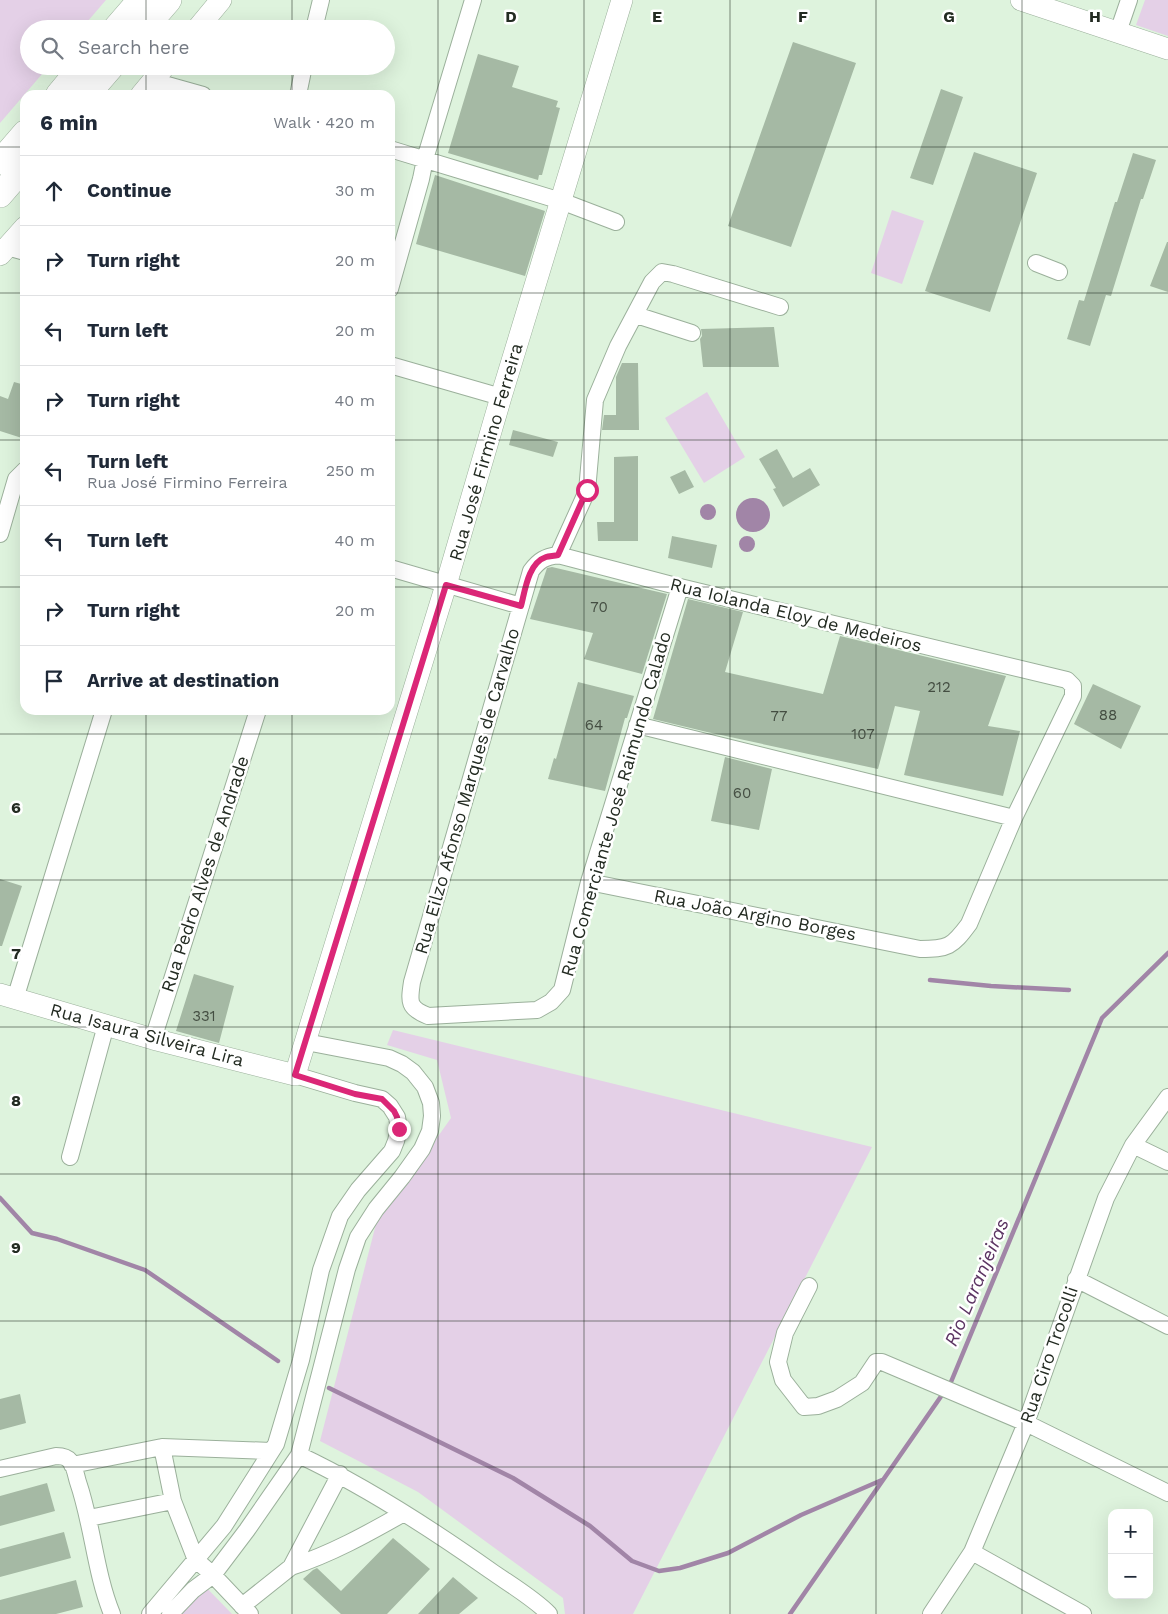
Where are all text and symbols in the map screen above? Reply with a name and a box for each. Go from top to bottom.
text: D [505,7,517,26]
text: E [652,7,662,26]
text: F [798,7,808,26]
text: G [943,7,955,26]
text: H [1089,7,1101,26]
search box [20,20,395,75]
icon: search [38,34,66,62]
text: Search here [78,36,189,59]
text: 6 min [40,110,98,135]
text: Walk · 420 m [273,113,375,132]
icon: ahead [40,177,68,205]
text: Continue [87,179,171,202]
text: 30 m [335,181,375,200]
icon: right [40,247,68,275]
text: Turn right [87,249,180,272]
text: 20 m [335,251,375,270]
icon: left [40,317,68,345]
text: Turn left [87,319,168,342]
text: 20 m [335,321,375,340]
street label: Rua José Firmino Ferreira [444,341,527,563]
icon: right [40,387,68,415]
text: Turn right [87,389,180,412]
text: 40 m [335,391,375,410]
text: Turn left [87,450,168,473]
icon: left [40,457,68,485]
text: 250 m [326,461,375,480]
text: Rua José Firmino Ferreira [87,473,288,492]
route start [576,479,599,502]
icon: left [40,527,68,555]
text: Turn left [87,529,168,552]
text: 40 m [335,531,375,550]
street label: Rua Iolanda Eloy de Medeiros [668,573,924,656]
icon: right [40,597,68,625]
house number: 70 [590,598,608,616]
text: Turn right [87,599,180,622]
text: 20 m [335,601,375,620]
street label: Rua Eilzo Afonso Marques de Carvalho [410,625,523,956]
street label: Rua Comerciante José Raimundo Calado [556,629,675,979]
icon: arrive [40,667,68,695]
text: Arrive at destination [87,669,279,692]
house number: 212 [927,678,951,696]
house number: 88 [1099,706,1117,724]
house number: 77 [771,707,787,725]
house number: 64 [585,716,603,734]
house number: 107 [851,725,875,743]
street label: Rua Pedro Alves de Andrade [156,753,253,995]
house number: 60 [733,784,751,802]
text: 6 [11,798,21,817]
street label: Rua João Argino Borges [652,885,858,944]
text: 7 [11,944,21,963]
street label: Rua Isaura Silveira Lira [48,999,246,1070]
house number: 331 [192,1007,216,1025]
text: 8 [11,1091,21,1110]
route end [388,1118,411,1141]
water label: Rio Laranjeiras [939,1215,1014,1349]
text: 9 [11,1238,21,1257]
street label: Rua Ciro Trocolli [1015,1284,1082,1426]
map controls [1108,1509,1153,1599]
button: + [1108,1509,1153,1554]
button: − [1108,1554,1153,1599]

